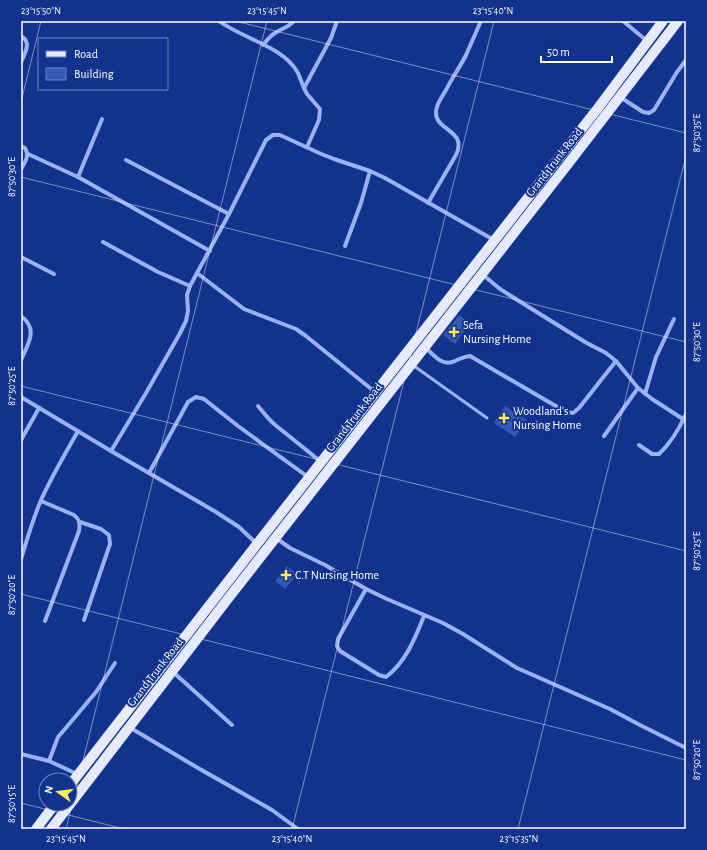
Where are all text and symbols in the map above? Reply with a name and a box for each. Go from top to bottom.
text: 23°15'50"N [21,6,61,16]
text: 23°15'45"N [247,6,287,16]
text: 23°15'40"N [473,6,513,16]
legend [38,38,168,90]
scale bar [541,38,612,64]
text: 50 m [547,46,570,58]
text: Road [74,48,98,60]
text: Building [74,68,114,80]
text: 87°50'35"E [692,113,702,152]
street label: Grand Trunk Road [524,126,584,198]
text: 87°50'30"E [7,157,17,197]
place label: Sefa Nursing Home [463,319,531,345]
text: 87°50'30"E [692,322,702,362]
marker: Sefa Nursing Home [448,326,460,338]
text: 87°50'25"E [7,366,17,406]
street label: Grand Trunk Road [324,381,384,453]
place label: Woodland's Nursing Home [513,405,581,431]
marker: Woodland's Nursing Home [498,412,510,424]
text: 87°50'25"E [692,531,702,571]
marker: C.T Nursing Home [280,569,292,581]
place label: C.T Nursing Home [295,569,379,581]
text: 87°50'20"E [7,575,17,615]
street label: Grand Trunk Road [125,636,185,708]
text: 87°50'20"E [692,740,702,780]
north arrow [38,772,78,812]
text: 87°50'15"E [7,785,17,823]
text: N [43,785,55,795]
text: 23°15'45"N [46,834,86,844]
text: 23°15'40"N [272,834,312,844]
text: 23°15'35"N [500,834,538,844]

